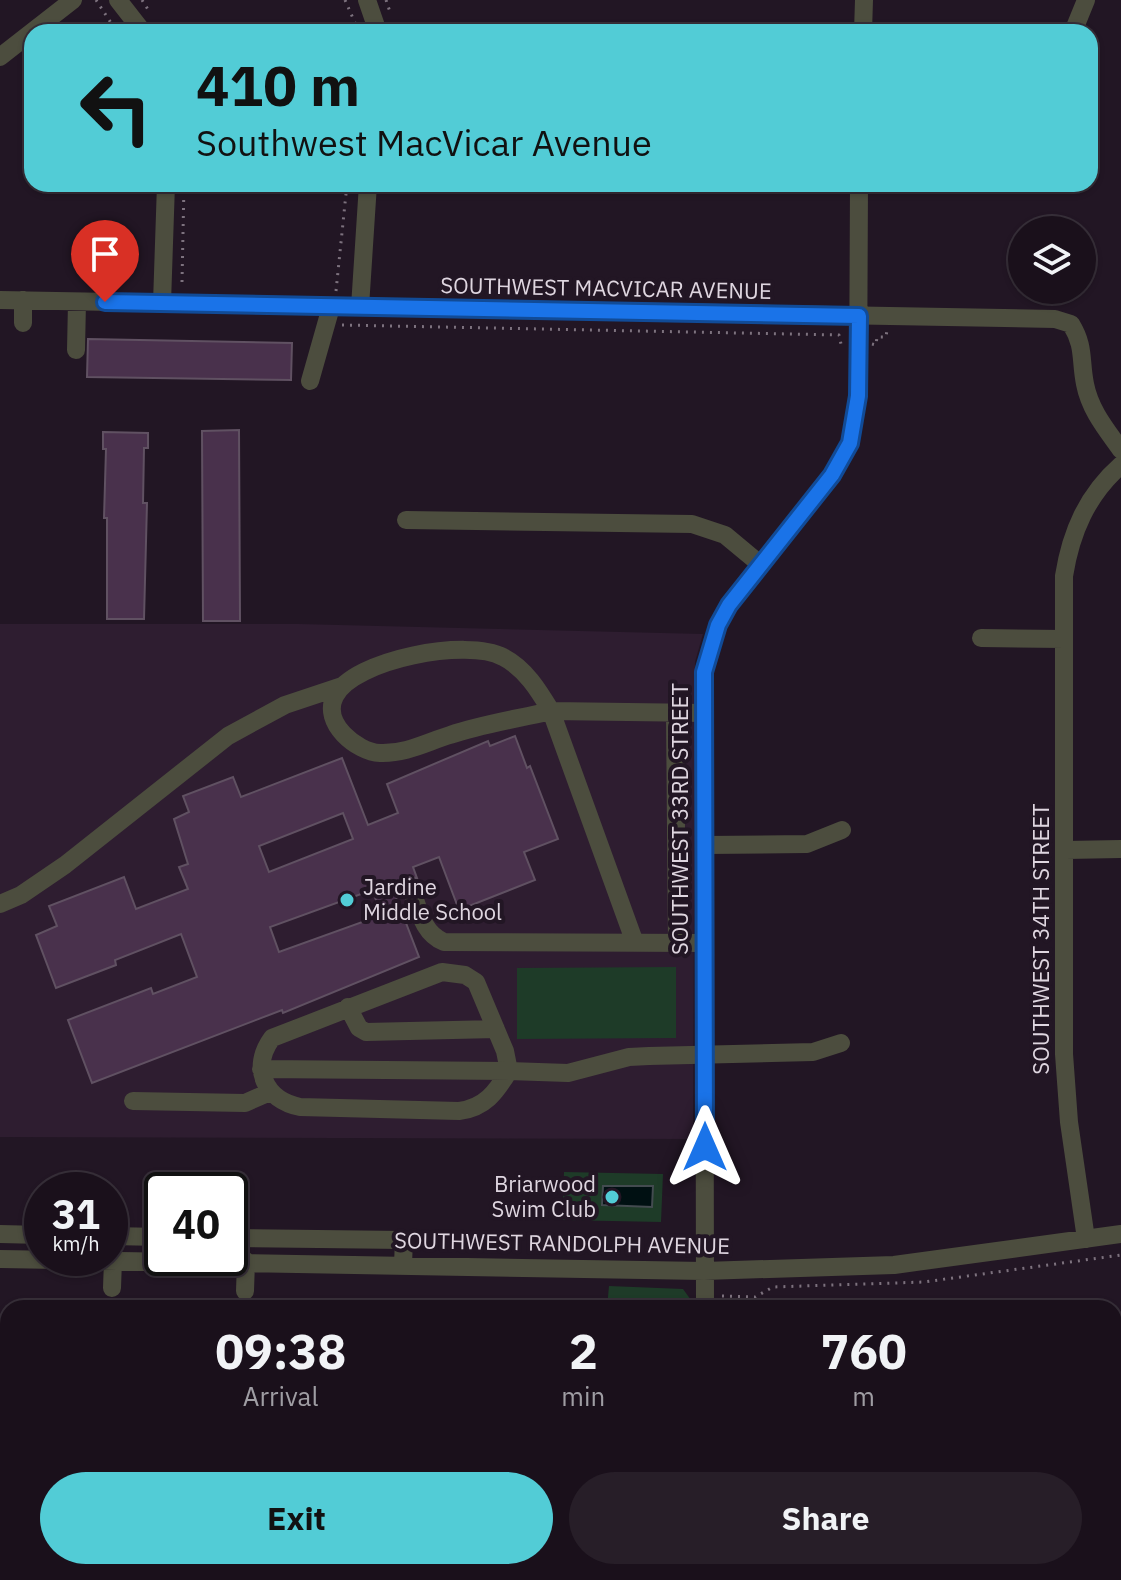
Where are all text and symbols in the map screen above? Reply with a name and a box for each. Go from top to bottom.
text: 410 m [196,49,360,121]
icon: left [64,56,168,160]
text: Southwest MacVicar Avenue [196,119,652,166]
map controls [1008,216,1096,304]
button: layers [1008,216,1096,304]
pin [71,220,139,302]
icon: arrive [83,232,127,276]
street label: SOUTHWEST MACVICAR AVENUE [440,270,772,305]
street label: SOUTHWEST 33RD STREET [665,683,694,955]
street label: SOUTHWEST 34TH STREET [1026,803,1055,1075]
place label: Jardine Middle School [363,872,502,926]
marker: Jardine Middle School [338,891,356,909]
position arrow [663,1105,747,1189]
place label: Briarwood Swim Club [492,1169,596,1223]
speed limit sign: 40 [144,1172,248,1276]
text: 31 [52,1188,100,1240]
marker: Briarwood Swim Club [603,1188,621,1206]
street label: SOUTHWEST RANDOLPH AVENUE [394,1225,730,1260]
text: km/h [52,1230,100,1257]
text: 09:38 [215,1320,346,1382]
text: 2 [569,1320,598,1382]
text: 760 [820,1320,907,1382]
text: Arrival [243,1379,319,1413]
text: min [561,1379,605,1413]
text: m [852,1379,875,1413]
button: Exit [40,1472,553,1564]
button: Share [569,1472,1082,1564]

